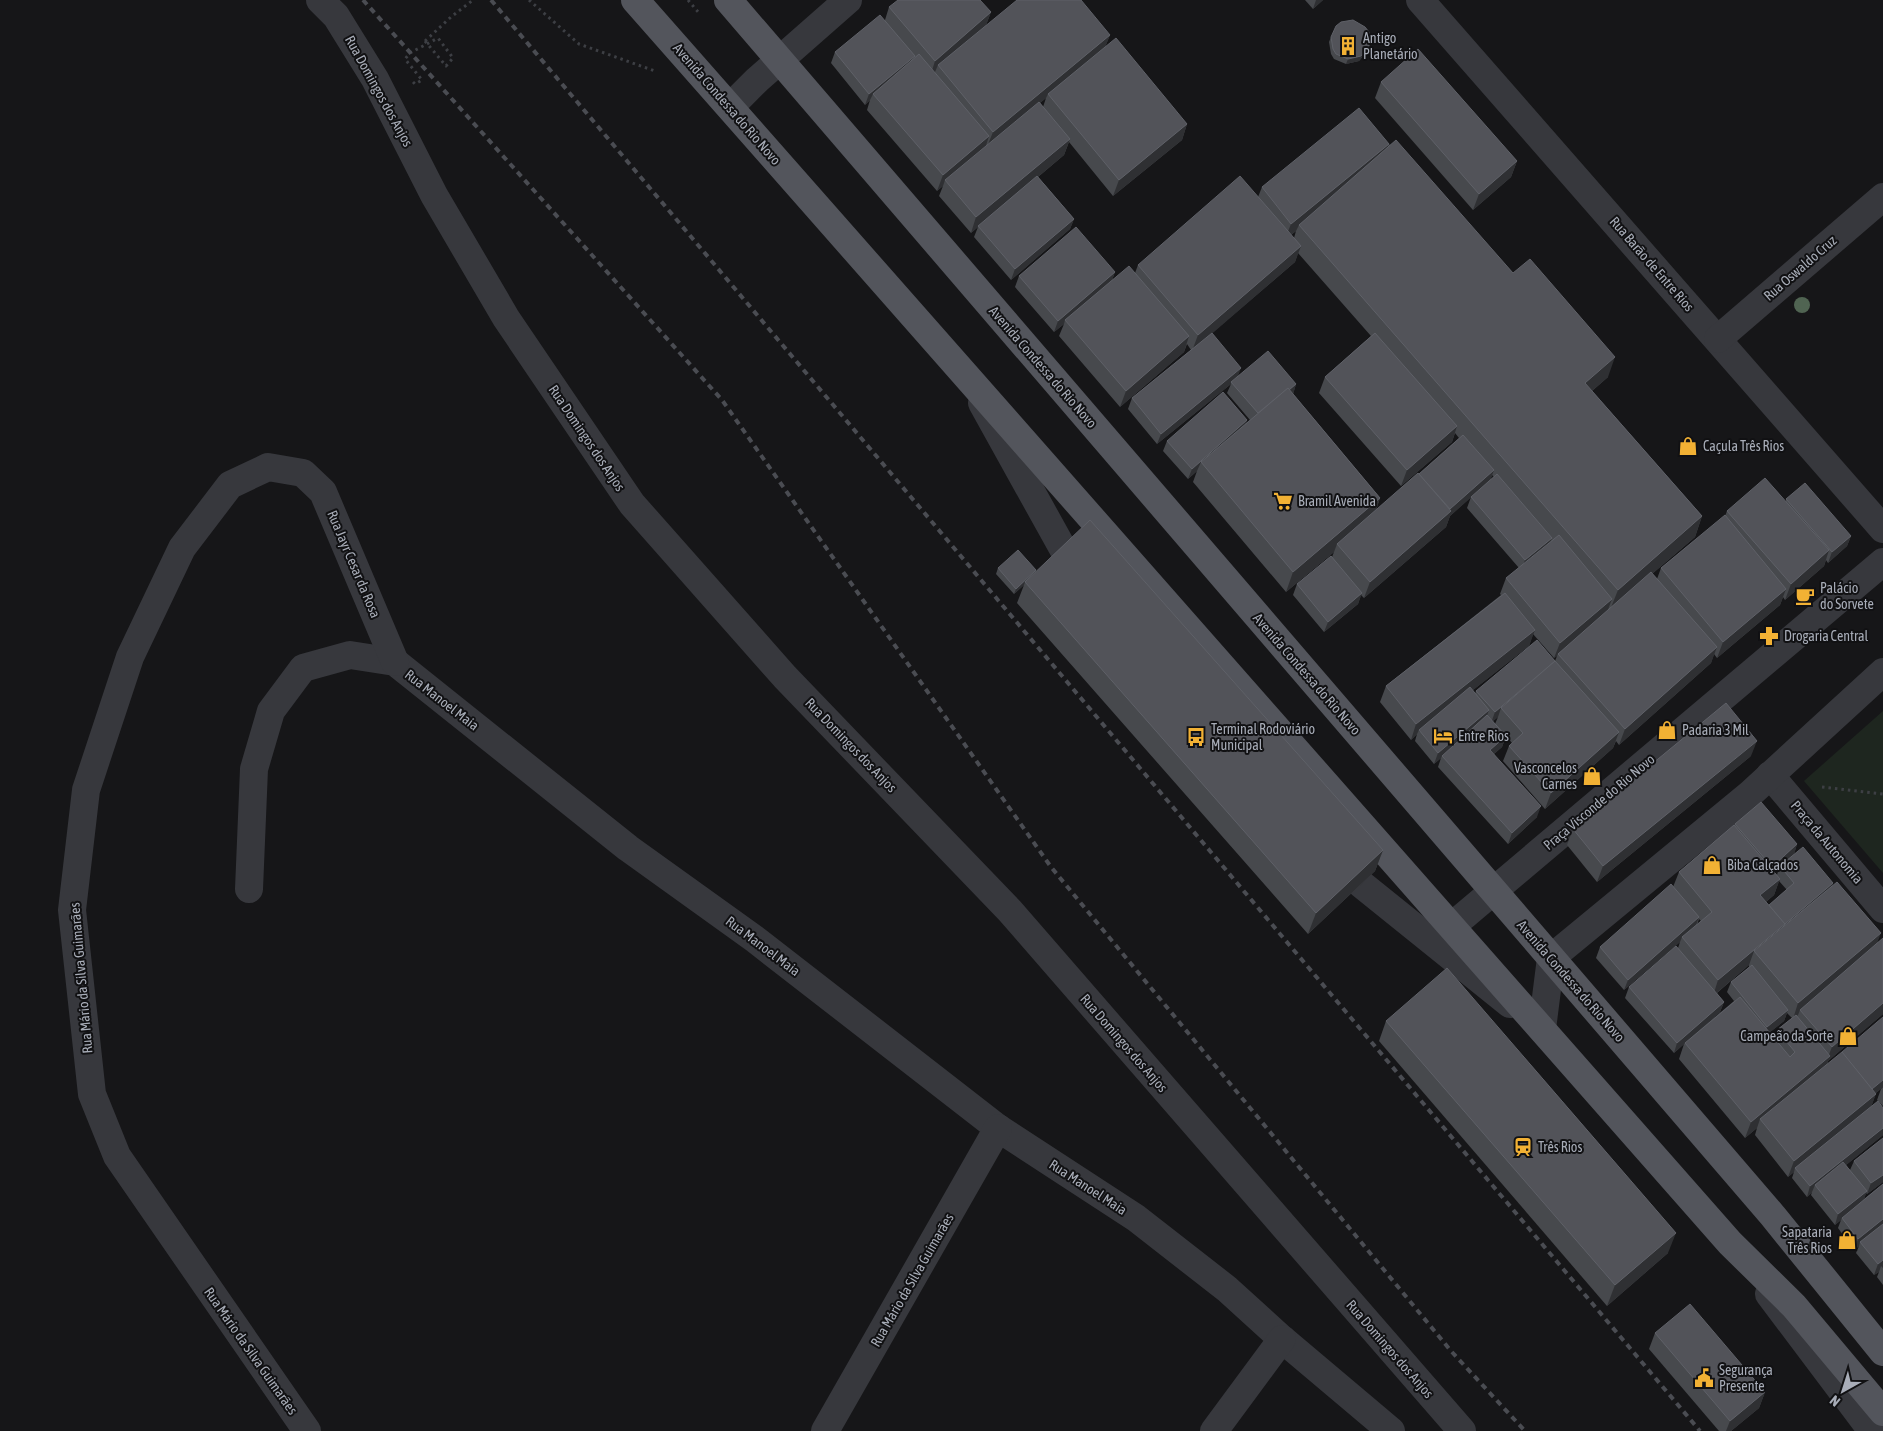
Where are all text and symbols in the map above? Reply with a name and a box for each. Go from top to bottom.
place label: Antigo Planetário [1363,30,1418,62]
street label: Rua Domingos dos Anjos [342,33,416,149]
building icon: Antigo Planetário [1337,35,1359,57]
street label: Avenida Condessa do Rio Novo [670,40,784,168]
street label: Rua Barão de Entre Rios [1607,213,1697,315]
street label: Rua Oswaldo Cruz [1760,232,1840,304]
street label: Avenida Condessa do Rio Novo [986,303,1100,431]
street label: Rua Domingos dos Anjos [546,382,628,494]
shop icon: Caçula Três Rios [1677,435,1699,457]
place label: Caçula Três Rios [1703,438,1784,454]
supermarket icon: Bramil Avenida [1272,490,1294,512]
place label: Bramil Avenida [1298,493,1376,509]
street label: Rua Jayr Cesar da Rosa [324,508,384,620]
place label: Palácio do Sorvete [1820,580,1874,612]
cafe icon: Palácio do Sorvete [1794,585,1816,607]
street label: Avenida Condessa do Rio Novo [1250,610,1364,738]
pharmacy icon: Drogaria Central [1758,625,1780,647]
place label: Drogaria Central [1784,628,1868,644]
street label: Rua Manoel Maia [402,666,482,734]
street label: Rua Domingos dos Anjos [802,695,900,795]
shop icon: Padaria 3 Mil [1656,719,1678,741]
place label: Terminal Rodoviário Municipal [1211,721,1315,753]
place label: Padaria 3 Mil [1682,722,1749,738]
hotel icon: Entre Rios [1432,725,1454,747]
bus stop icon: Terminal Rodoviário Municipal [1185,726,1207,748]
place label: Entre Rios [1458,728,1509,744]
street label: Praça Visconde do Rio Novo [1540,751,1658,853]
place label: Vasconcelos Carnes [1514,760,1577,792]
shop icon: Vasconcelos Carnes [1581,765,1603,787]
street label: Praça da Autonomia [1788,797,1866,887]
shop icon: Biba Calçados [1701,854,1723,876]
place label: Biba Calçados [1727,857,1798,873]
street label: Rua Mário da Silva Guimarães [66,902,96,1054]
street label: Rua Manoel Maia [723,913,803,979]
street label: Avenida Condessa do Rio Novo [1514,917,1628,1045]
street label: Rua Domingos dos Anjos [1077,991,1171,1095]
shop icon: Campeão da Sorte [1837,1025,1859,1047]
place label: Campeão da Sorte [1740,1028,1833,1044]
station icon: Três Rios [1512,1136,1534,1158]
place label: Três Rios [1538,1139,1582,1155]
street label: Rua Manoel Maia [1046,1156,1130,1218]
street label: Rua Mário da Silva Guimarães [867,1210,957,1350]
place label: Sapataria Três Rios [1782,1224,1832,1256]
shop icon: Sapataria Três Rios [1836,1229,1858,1251]
street label: Rua Mário da Silva Guimarães [201,1284,301,1418]
street label: Rua Domingos dos Anjos [1343,1297,1437,1401]
place label: Segurança Presente [1719,1362,1773,1394]
north arrow [1818,1366,1868,1416]
public building icon: Segurança Presente [1693,1367,1715,1389]
text: N [1827,1392,1843,1410]

